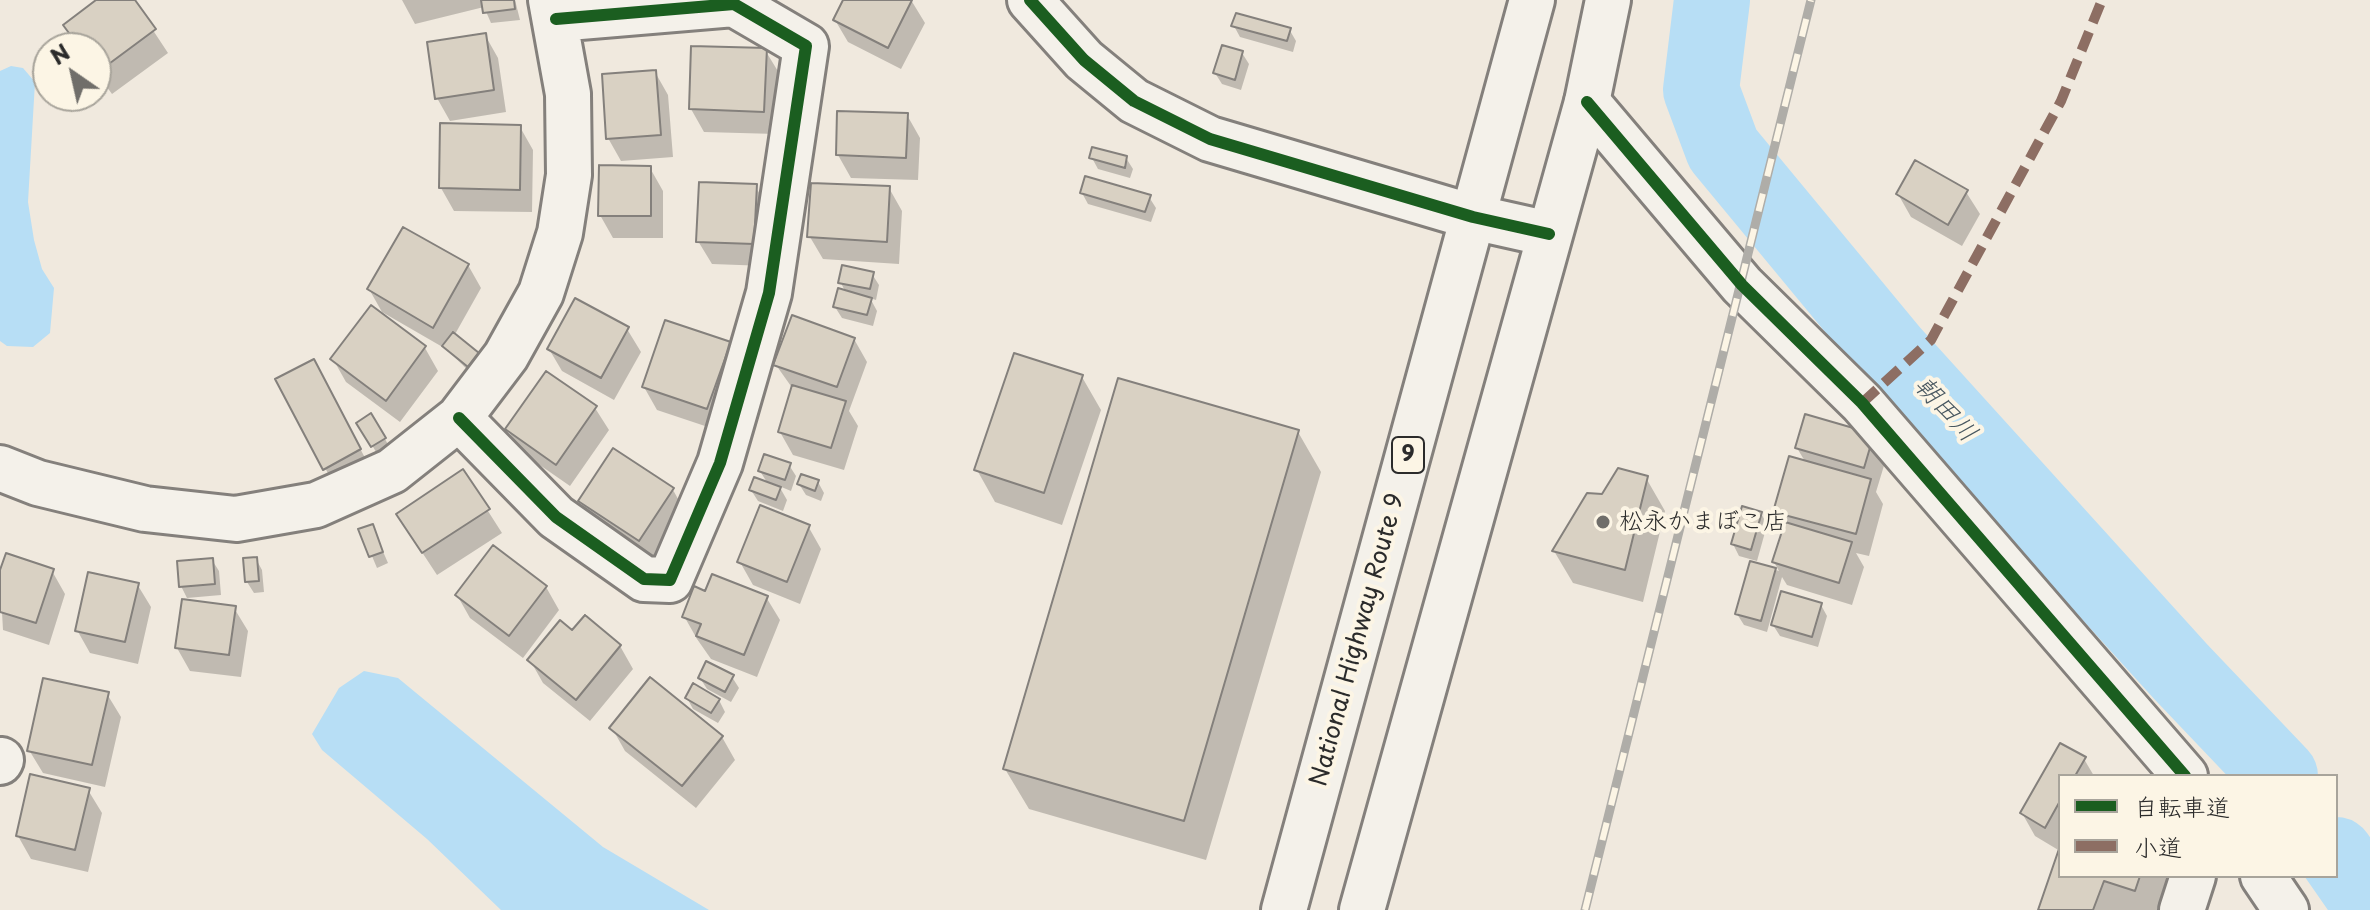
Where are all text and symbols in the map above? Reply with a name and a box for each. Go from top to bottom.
north arrow [32,32,112,112]
text: N [43,35,76,72]
water label: 朝田川 [1907,371,1983,449]
road number: 9 [1392,437,1424,473]
street label: National Highway Route 9 [1305,490,1411,790]
place label: 松永かまぼこ店 [1619,508,1787,536]
marker: 松永かまぼこ店 [1594,513,1612,531]
legend [2058,774,2338,878]
text: 自転車道 [2134,788,2230,824]
text: 小道 [2134,828,2182,864]

